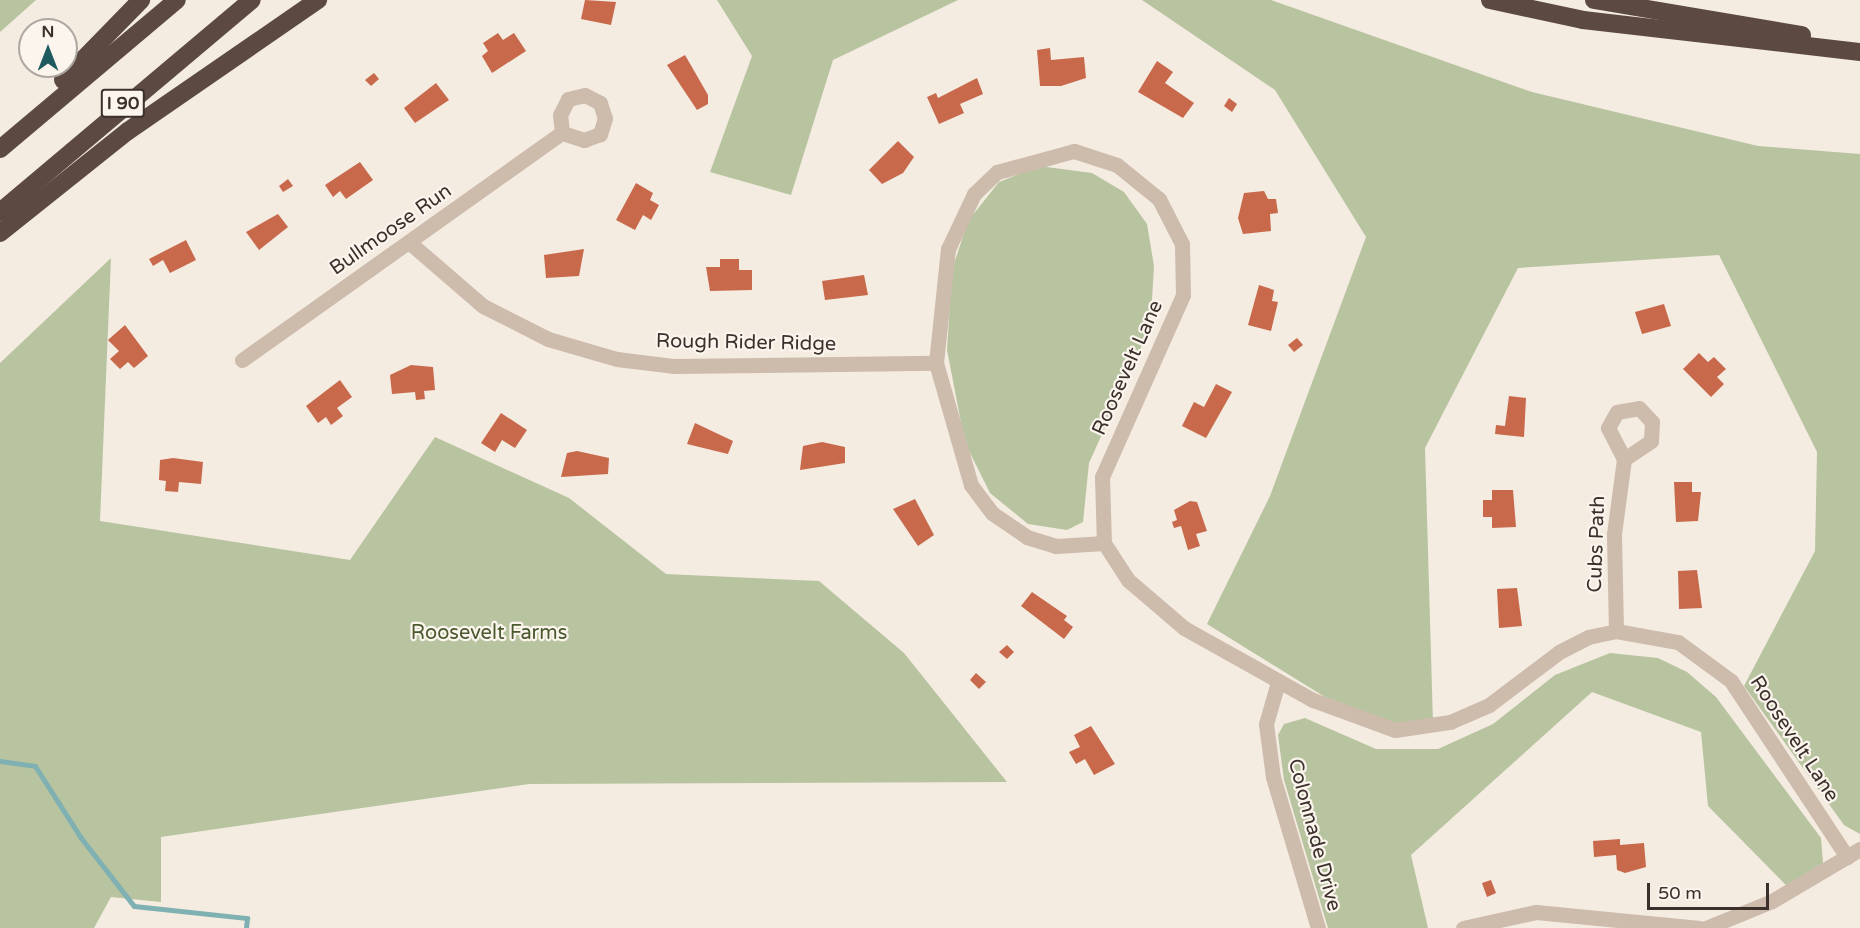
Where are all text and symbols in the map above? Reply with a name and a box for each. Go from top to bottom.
north arrow [18,18,78,78]
text: N [42,22,54,42]
road number: I 90 [100,88,146,118]
street label: Bullmoose Run [325,179,457,281]
street label: Roosevelt Lane [1088,297,1168,439]
street label: Rough Rider Ridge [656,329,836,357]
street label: Cubs Path [1583,495,1611,593]
park label: Roosevelt Farms [411,621,567,645]
street label: Roosevelt Lane [1744,672,1844,806]
street label: Colonnade Drive [1282,756,1346,914]
scale bar [1650,871,1772,909]
text: 50 m [1658,882,1702,904]

